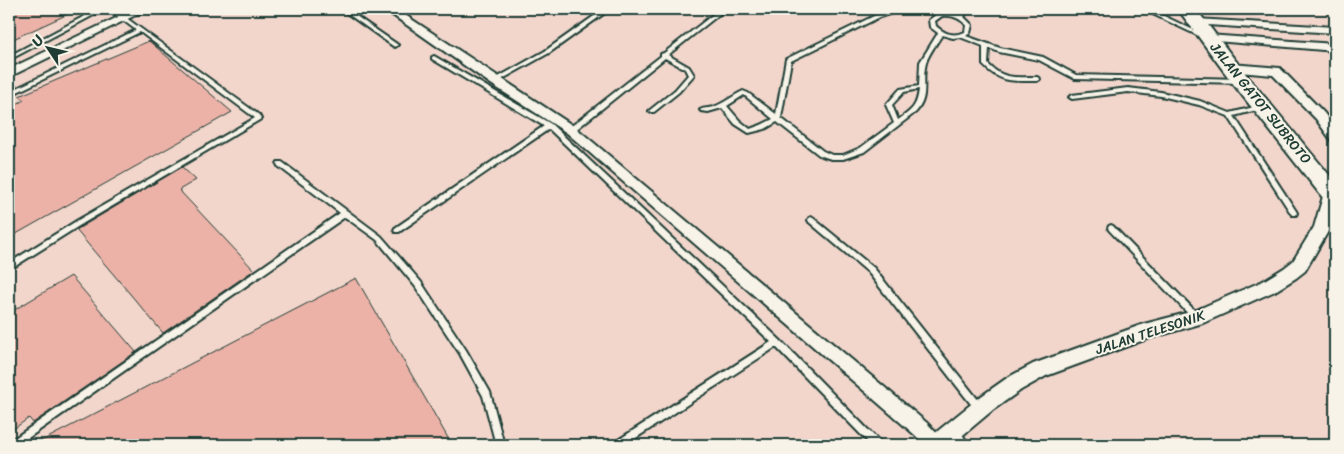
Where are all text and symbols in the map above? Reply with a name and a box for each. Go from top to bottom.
north arrow [22,22,72,72]
text: U [25,29,51,52]
street label: JALAN GATOT SUBROTO [1203,36,1318,170]
street label: JALAN TELESONIK [1091,303,1209,362]

